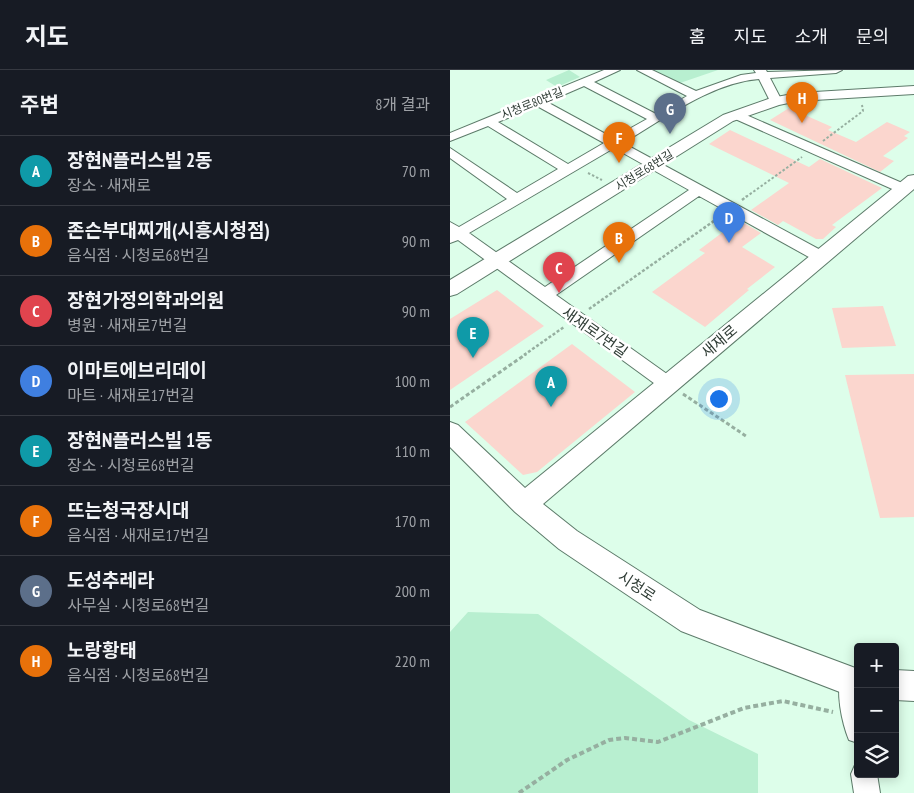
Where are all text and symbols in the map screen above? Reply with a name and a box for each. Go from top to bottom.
text: 지도 [25,21,69,52]
text: 홈 [689,25,706,48]
text: 지도 [734,25,767,48]
text: 소개 [795,25,828,48]
text: 문의 [856,25,889,48]
pin: H [786,82,818,123]
street label: 시청로80번길 [499,84,565,122]
text: 주변 [20,91,59,118]
pin: G [654,93,686,134]
text: 8개 결과 [375,94,430,114]
pin: F [603,122,635,163]
street label: 시청로68번길 [612,146,676,194]
text: 장현N플러스빌 2동 [67,148,213,172]
text: A [32,161,40,181]
text: 70 m [402,161,430,181]
text: 장소 · 새재로 [67,175,151,195]
pin: D [713,202,745,243]
text: 존슨부대찌개(시흥시청점) [67,218,270,242]
pin: B [603,222,635,263]
text: B [32,231,40,251]
text: 90 m [402,231,430,251]
text: 음식점 · 시청로68번길 [67,245,209,265]
pin: C [543,252,575,293]
text: 장현가정의학과의원 [67,288,224,312]
text: C [32,301,40,321]
text: 90 m [402,301,430,321]
street label: 새재로7번길 [559,302,631,362]
text: 병원 · 새재로7번길 [67,315,187,335]
pin: E [457,317,489,358]
street label: 새재로 [697,320,741,362]
text: 이마트에브리데이 [67,358,207,382]
pin: A [535,366,567,407]
text: D [32,371,40,391]
text: 100 m [395,371,430,391]
text: 마트 · 새재로17번길 [67,385,195,405]
your location [706,386,732,412]
text: 장현N플러스빌 1동 [67,428,213,452]
text: E [33,441,39,461]
text: 110 m [395,441,430,461]
text: 장소 · 시청로68번길 [67,455,195,475]
text: 뜨는청국장시대 [67,498,189,522]
text: F [33,511,39,531]
text: 170 m [395,511,430,531]
text: 음식점 · 새재로17번길 [67,525,209,545]
street label: 시청로 [614,567,660,605]
text: 도성추레라 [67,568,154,592]
text: G [32,581,40,601]
text: 200 m [395,581,430,601]
text: 사무실 · 시청로68번길 [67,595,209,615]
text: 노랑황태 [67,638,137,662]
map controls [854,643,899,778]
button: + [854,643,899,688]
text: H [32,651,40,671]
text: 220 m [395,651,430,671]
text: 음식점 · 시청로68번길 [67,665,209,685]
button: − [854,688,899,733]
button: layers [854,733,899,778]

